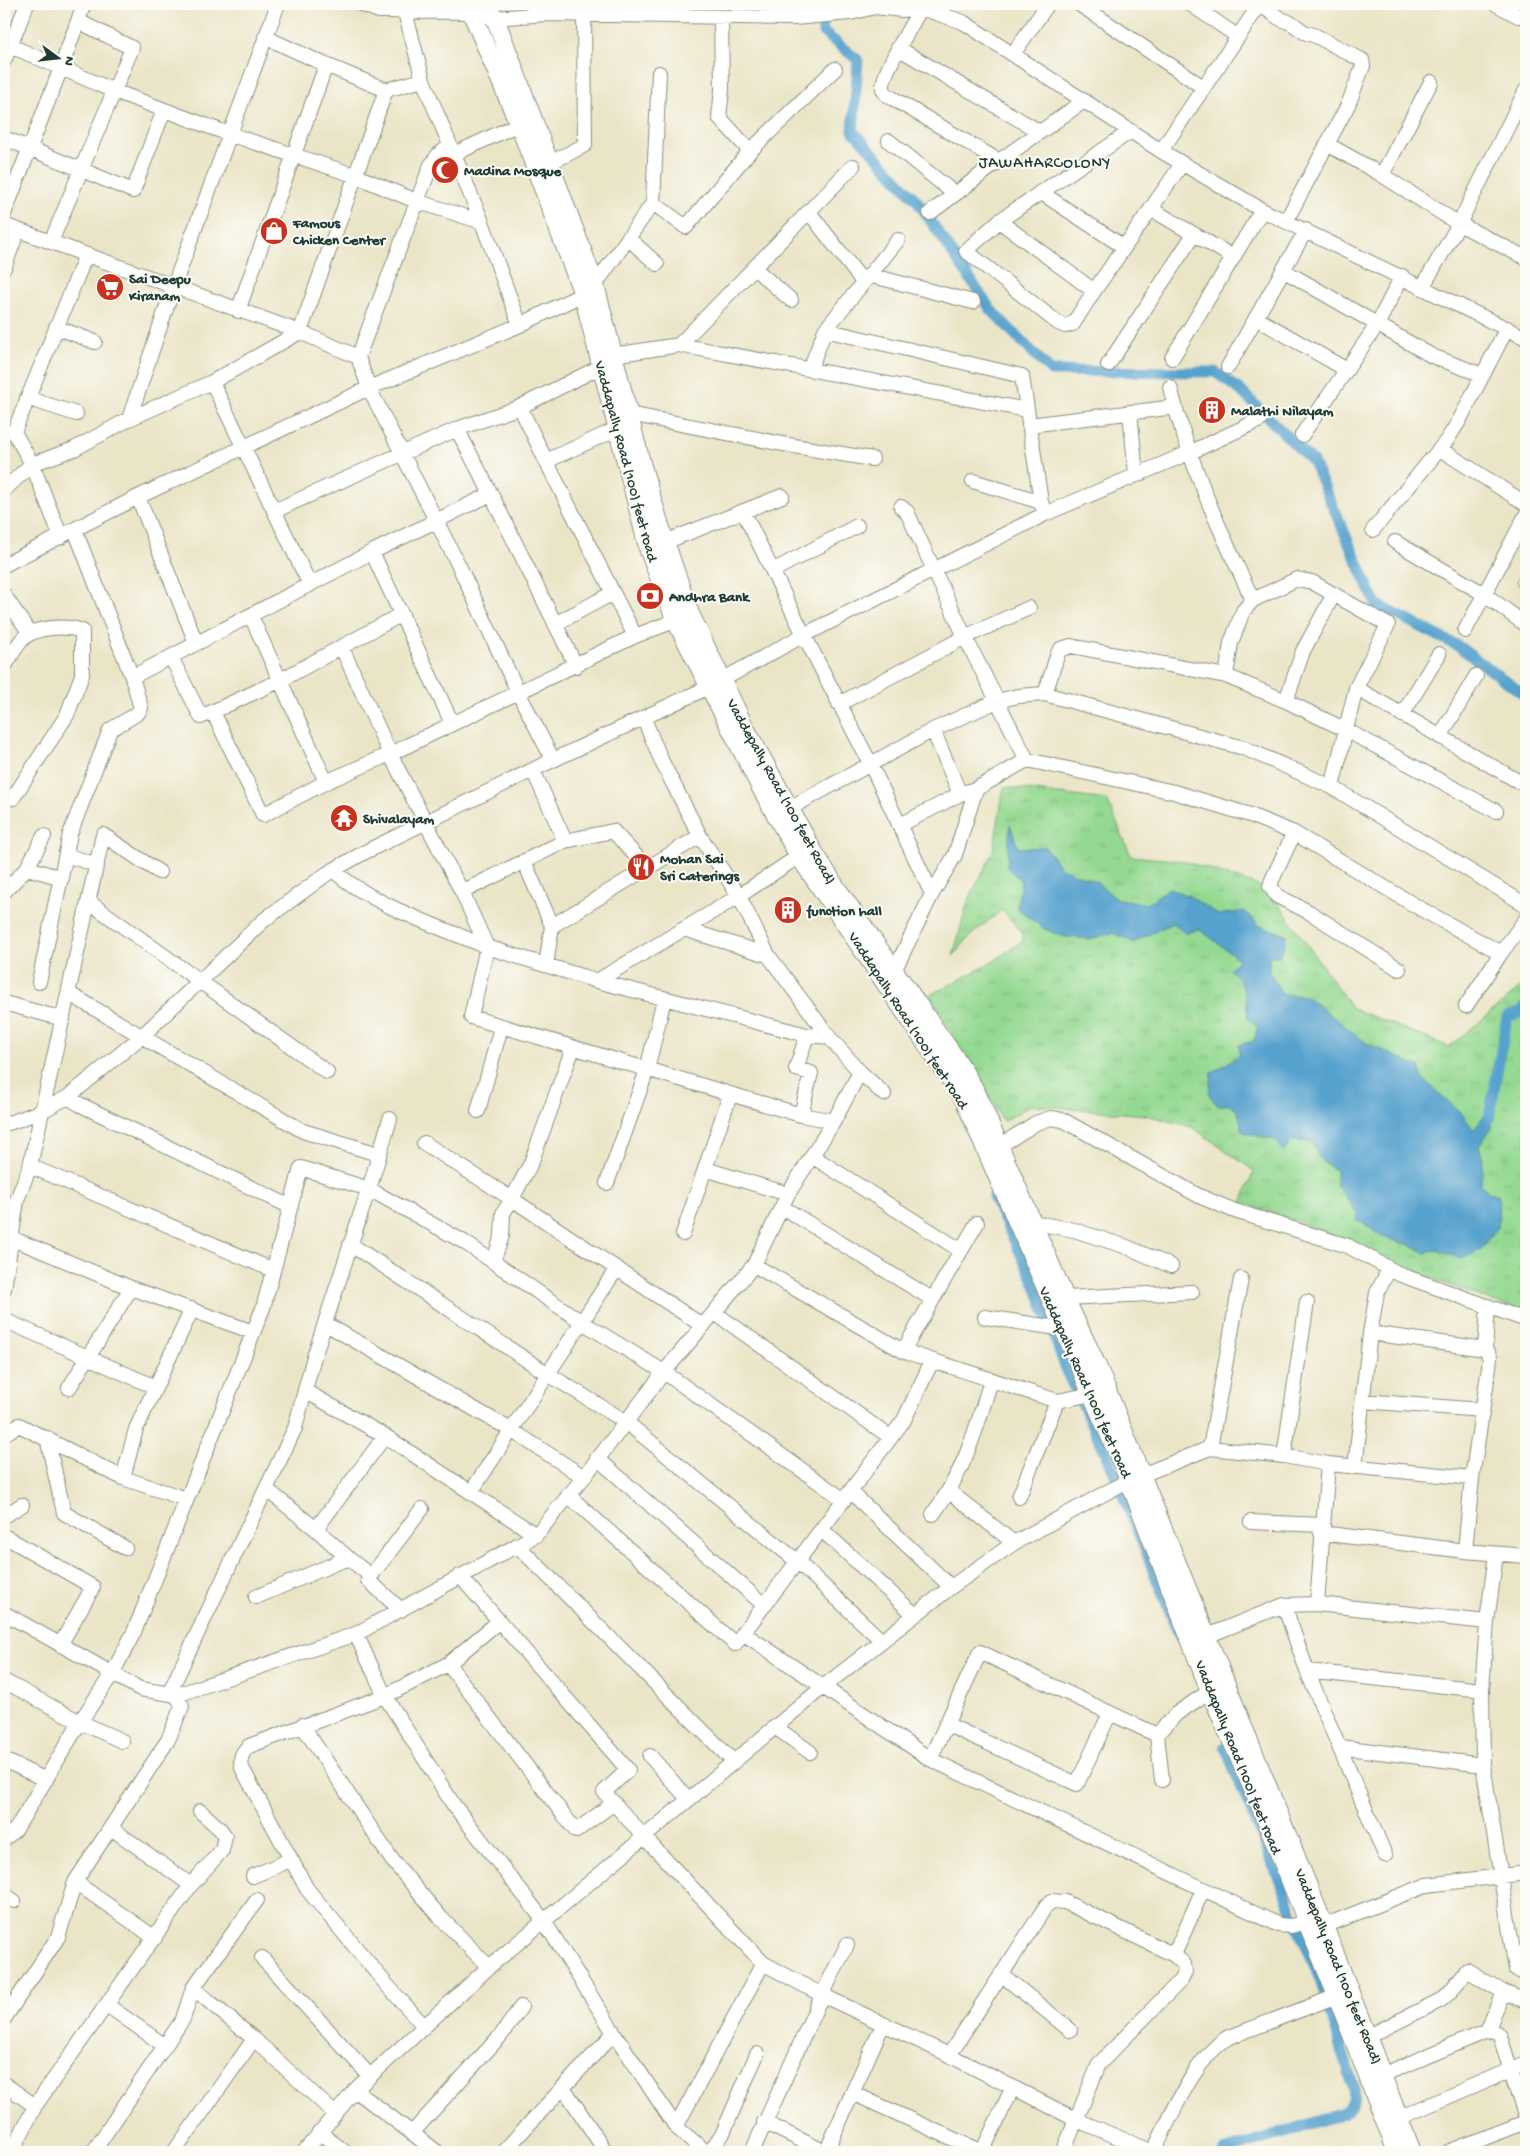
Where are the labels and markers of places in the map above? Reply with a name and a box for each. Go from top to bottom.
mosque icon: Madina Mosque [430,155,460,185]
place label: Madina Mosque [464,163,563,181]
place label: Famous Chicken Center [292,215,387,250]
shop icon: Famous Chicken Center [259,216,289,246]
place label: Sai Deepu Kiranam [128,271,192,306]
supermarket icon: Sai Deepu Kiranam [95,272,125,302]
building icon: Malathi Nilayam [1197,395,1227,425]
place label: Malathi Nilayam [1231,403,1334,421]
bank icon: Andhra Bank [635,581,665,611]
place label: Andhra Bank [668,589,751,607]
temple icon: Shivalayam [329,803,359,833]
place label: Shivalayam [363,811,435,829]
place label: Mohan Sai Sri Caterings [660,851,741,886]
restaurant icon: Mohan Sai Sri Caterings [626,852,656,882]
building icon: function hall [773,895,803,925]
place label: function hall [806,903,882,921]

